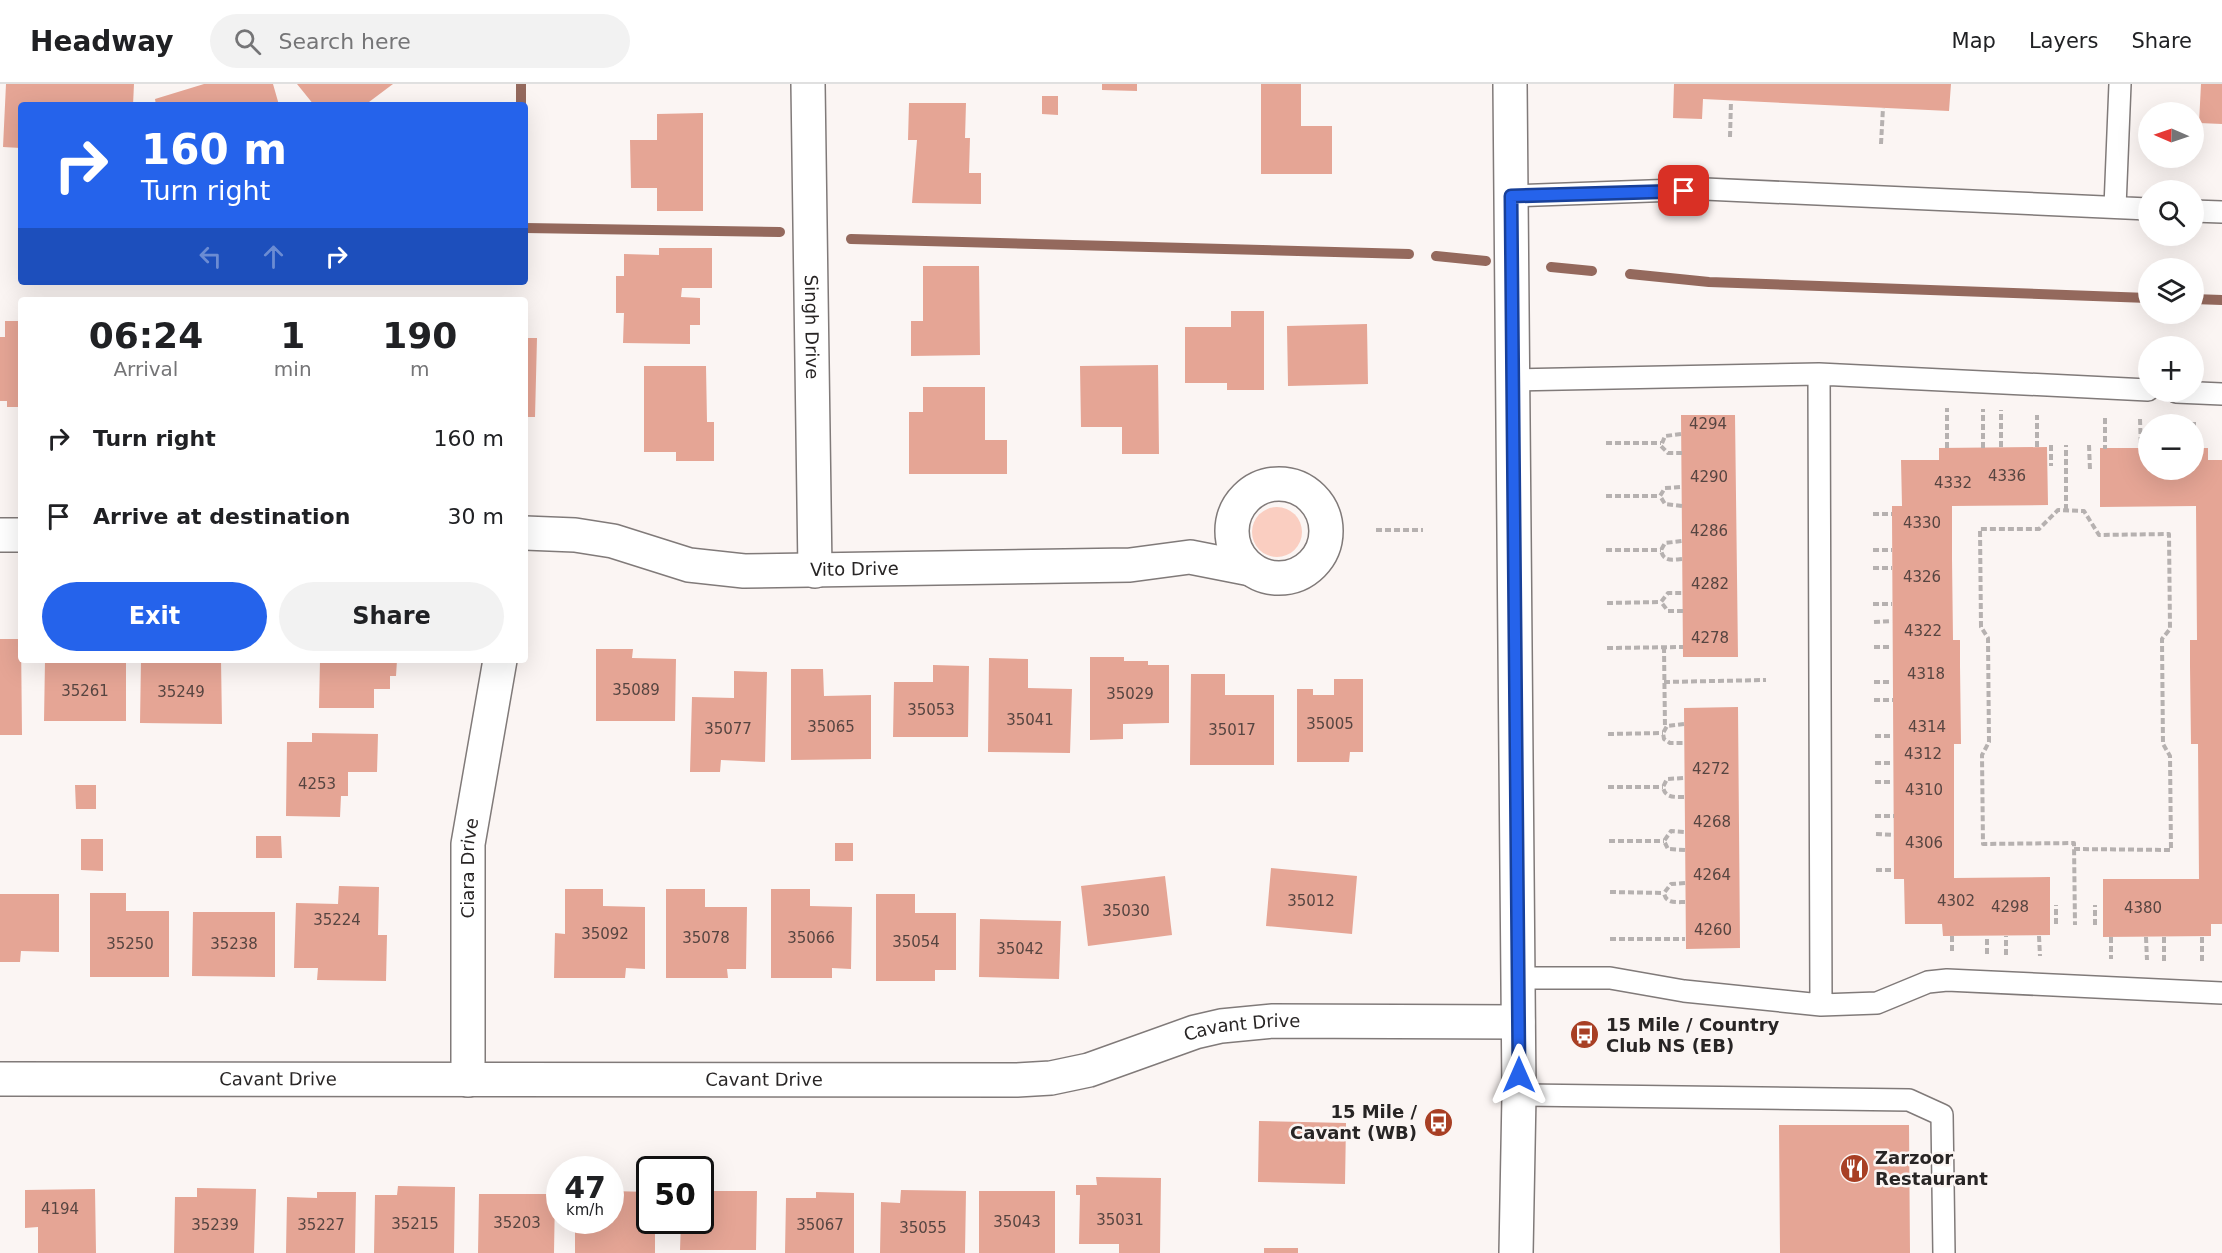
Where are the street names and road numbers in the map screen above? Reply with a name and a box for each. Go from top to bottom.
street label: Singh Drive [801,275,823,379]
street label: Vito Drive [810,558,899,580]
street label: Ciara Drive [457,816,482,918]
street label: Cavant Drive [1181,1010,1300,1045]
street label: Cavant Drive [219,1068,337,1089]
street label: Cavant Drive [705,1069,823,1090]

